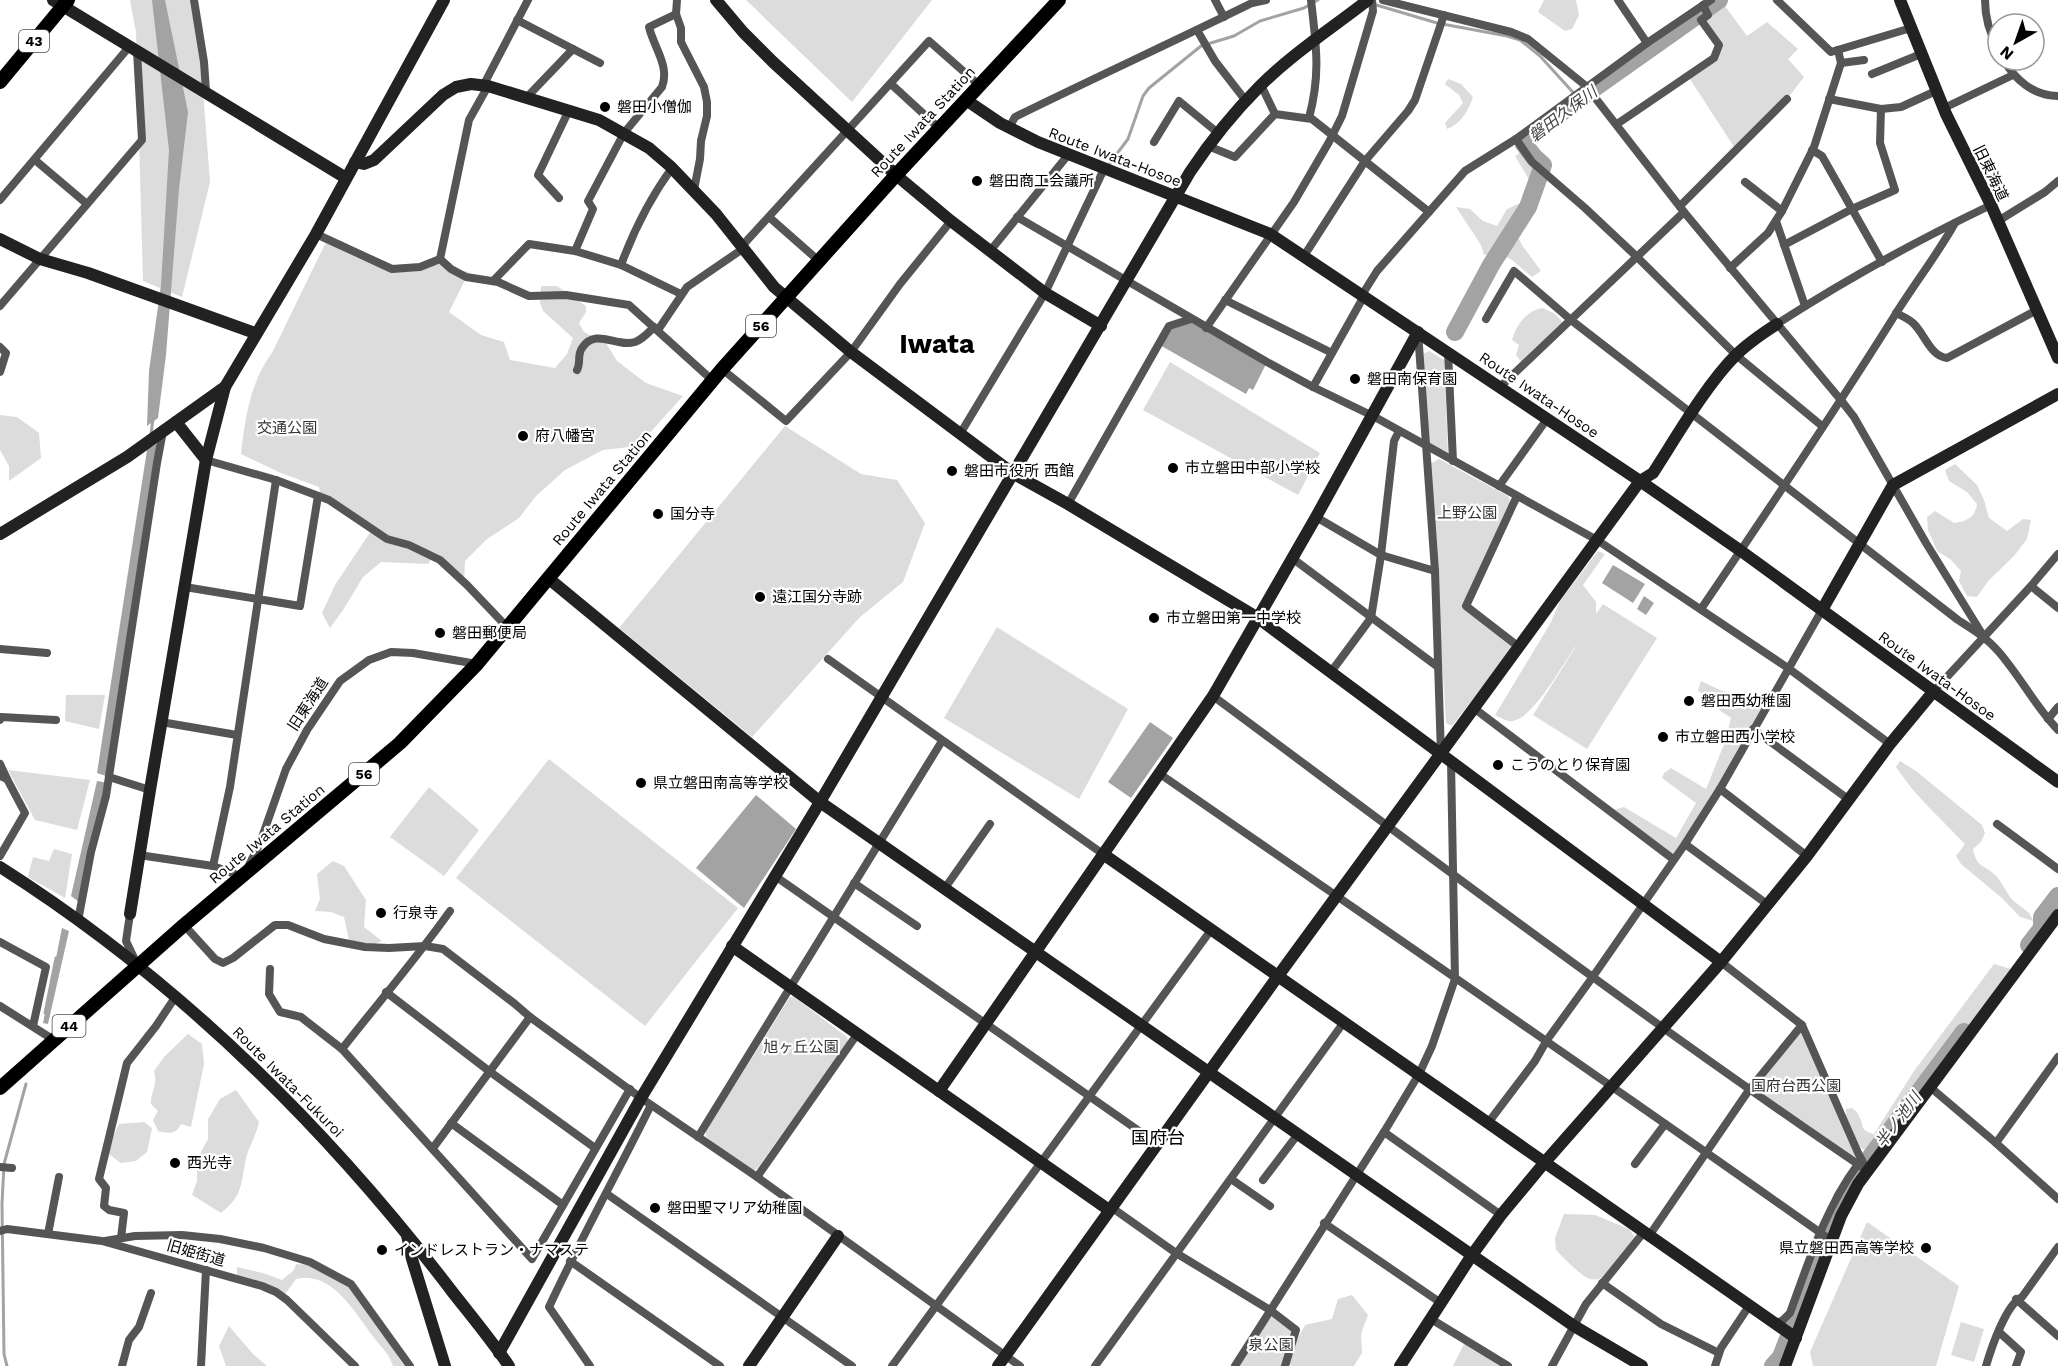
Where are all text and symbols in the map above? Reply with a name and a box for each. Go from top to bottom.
north arrow [1986,12,2046,72]
road number: 43 [19,30,49,52]
text: N [1996,42,2017,64]
street label: Route Iwata Station [867,63,979,181]
water label: 磐田久保川 [1525,81,1602,146]
place label: 磐田小僧伽 [617,98,692,116]
marker: 磐田小僧伽 [598,100,612,114]
street label: Route Iwata-Hosoe [1046,123,1184,191]
street label: 旧東海道 [1970,142,2012,204]
place label: 磐田商工会議所 [989,172,1094,190]
marker: 磐田商工会議所 [970,174,984,188]
road number: 56 [746,315,776,337]
district label: Iwata [899,328,975,360]
street label: Route Iwata-Hosoe [1476,348,1602,442]
place label: 磐田南保育園 [1367,370,1457,388]
marker: 磐田南保育園 [1348,372,1362,386]
park label: 交通公園 [257,419,317,437]
place label: 府八幡宮 [535,427,595,445]
street label: Route Iwata Station [548,427,656,549]
marker: 府八幡宮 [516,429,530,443]
place label: 市立磐田中部小学校 [1185,459,1320,477]
marker: 市立磐田中部小学校 [1166,461,1180,475]
place label: 磐田市役所 西館 [964,462,1074,480]
marker: 磐田市役所 西館 [945,464,959,478]
park label: 上野公園 [1437,504,1497,522]
place label: 国分寺 [670,505,715,523]
marker: 国分寺 [651,507,665,521]
place label: 遠江国分寺跡 [772,588,862,606]
marker: 遠江国分寺跡 [753,590,767,604]
place label: 市立磐田第一中学校 [1166,609,1301,627]
marker: 市立磐田第一中学校 [1147,611,1161,625]
place label: 磐田郵便局 [452,624,527,642]
marker: 磐田郵便局 [433,626,447,640]
street label: Route Iwata-Hosoe [1875,627,1999,725]
street label: 旧東海道 [284,674,332,734]
place label: 磐田西幼稚園 [1701,692,1791,710]
marker: 磐田西幼稚園 [1682,694,1696,708]
place label: 市立磐田西小学校 [1675,728,1795,746]
marker: 市立磐田西小学校 [1656,730,1670,744]
place label: こうのとり保育園 [1510,756,1630,774]
marker: こうのとり保育園 [1491,758,1505,772]
road number: 56 [349,763,379,785]
place label: 県立磐田南高等学校 [653,774,788,792]
marker: 県立磐田南高等学校 [634,776,648,790]
street label: Route Iwata Station [206,780,328,888]
place label: 行泉寺 [393,904,438,922]
marker: 行泉寺 [374,906,388,920]
road number: 44 [52,1015,86,1037]
street label: Route Iwata-Fukuroi [229,1023,347,1141]
park label: 旭ヶ丘公園 [763,1038,839,1056]
park label: 国府台西公園 [1751,1077,1841,1095]
water label: 半ノ池川 [1871,1087,1926,1151]
district label: 国府台 [1131,1127,1185,1148]
place label: 西光寺 [187,1154,232,1172]
marker: 西光寺 [168,1156,182,1170]
place label: 磐田聖マリア幼稚園 [667,1199,802,1217]
marker: 磐田聖マリア幼稚園 [648,1201,662,1215]
street label: 旧姫街道 [165,1236,227,1270]
place label: 県立磐田西高等学校 [1779,1239,1914,1257]
place label: インドレストラン・ナマステ [394,1241,589,1259]
marker: 県立磐田西高等学校 [1919,1241,1933,1255]
marker: インドレストラン・ナマステ [375,1243,389,1257]
park label: 泉公園 [1248,1336,1294,1354]

